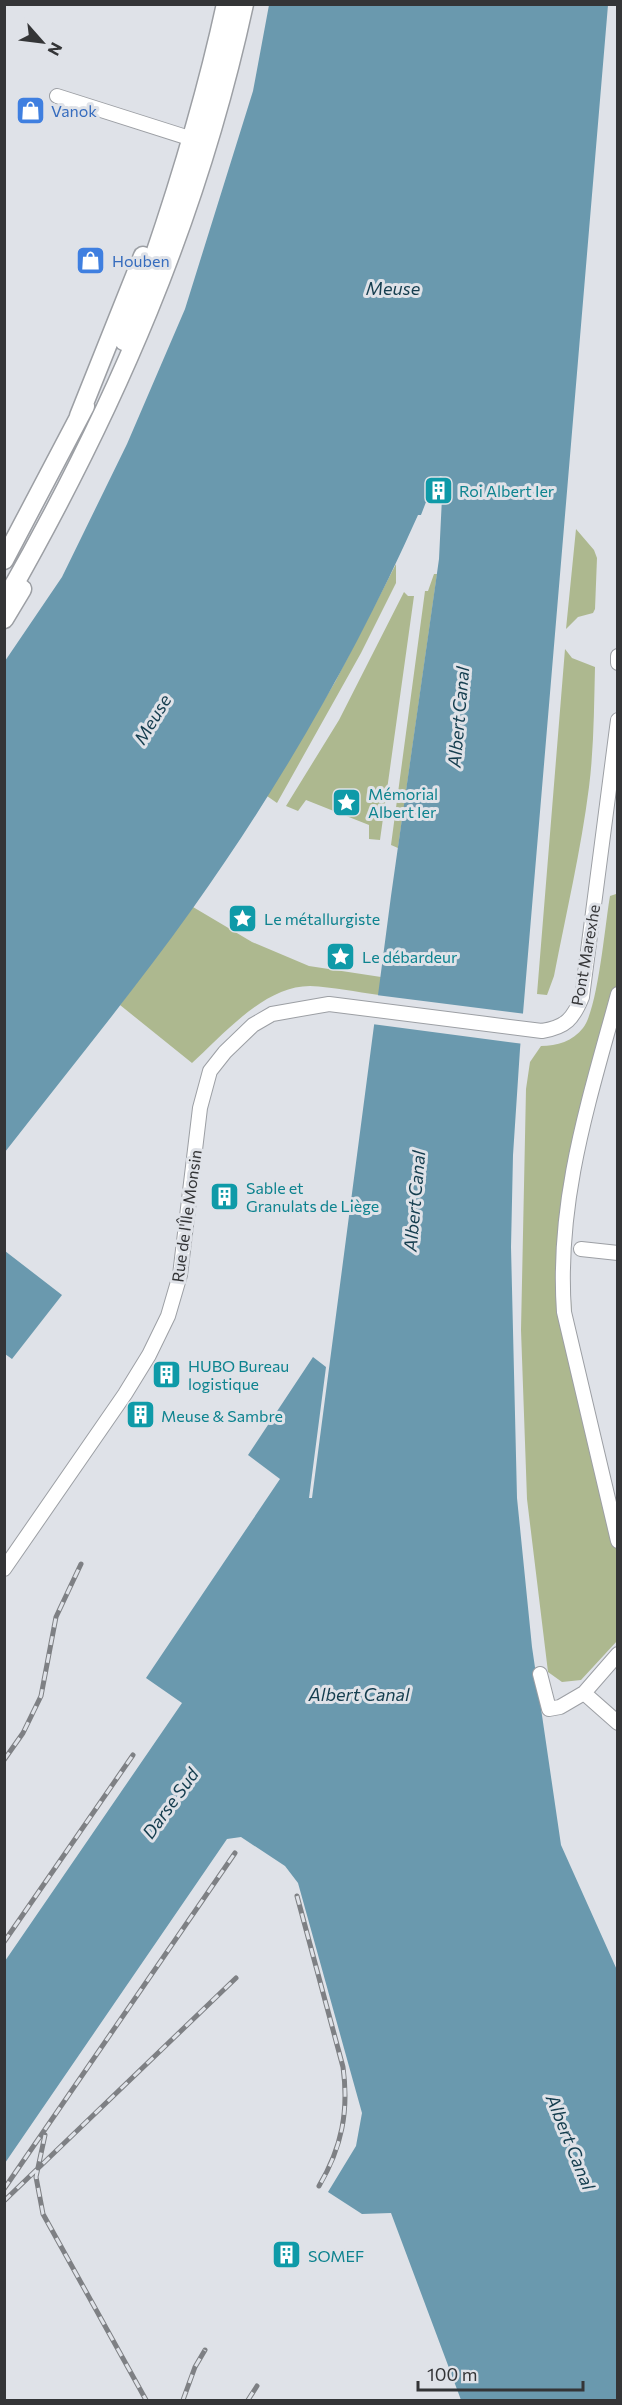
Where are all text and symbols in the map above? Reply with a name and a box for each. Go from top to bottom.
north arrow [12,12,72,72]
text: N [44,40,67,59]
shop icon: Vanok [14,94,46,126]
place label: Vanok [51,101,97,120]
shop icon: Houben [75,244,107,276]
place label: Houben [112,251,170,270]
water label: Meuse [366,277,421,299]
building icon: Roi Albert Ier [422,474,454,506]
place label: Roi Albert Ier [459,481,555,500]
water label: Albert Canal [443,665,473,769]
water label: Meuse [129,690,176,748]
place label: Mémorial Albert Ier [368,784,438,821]
place icon: Mémorial Albert Ier [331,786,363,818]
place icon: Le métallurgiste [227,902,259,934]
street label: Pont Marexhe [567,903,603,1007]
place label: Le métallurgiste [264,909,380,928]
place icon: Le débardeur [325,940,357,972]
place label: Le débardeur [362,947,458,966]
street label: Rue de l'Île Monsin [167,1148,205,1284]
water label: Albert Canal [399,1149,429,1253]
place label: Sable et Granulats de Liège [246,1178,379,1215]
building icon: Sable et Granulats de Liège [209,1180,241,1212]
place label: HUBO Bureau logistique [188,1356,289,1393]
building icon: HUBO Bureau logistique [151,1358,183,1390]
building icon: Meuse & Sambre [124,1399,156,1431]
place label: Meuse & Sambre [161,1406,283,1425]
water label: Albert Canal [307,1683,410,1705]
water label: Darse Sud [137,1763,203,1843]
water label: Albert Canal [541,2090,600,2193]
building icon: SOMEF [271,2239,303,2271]
place label: SOMEF [308,2246,364,2265]
scale bar [418,2354,583,2392]
text: 100 m [427,2363,477,2385]

